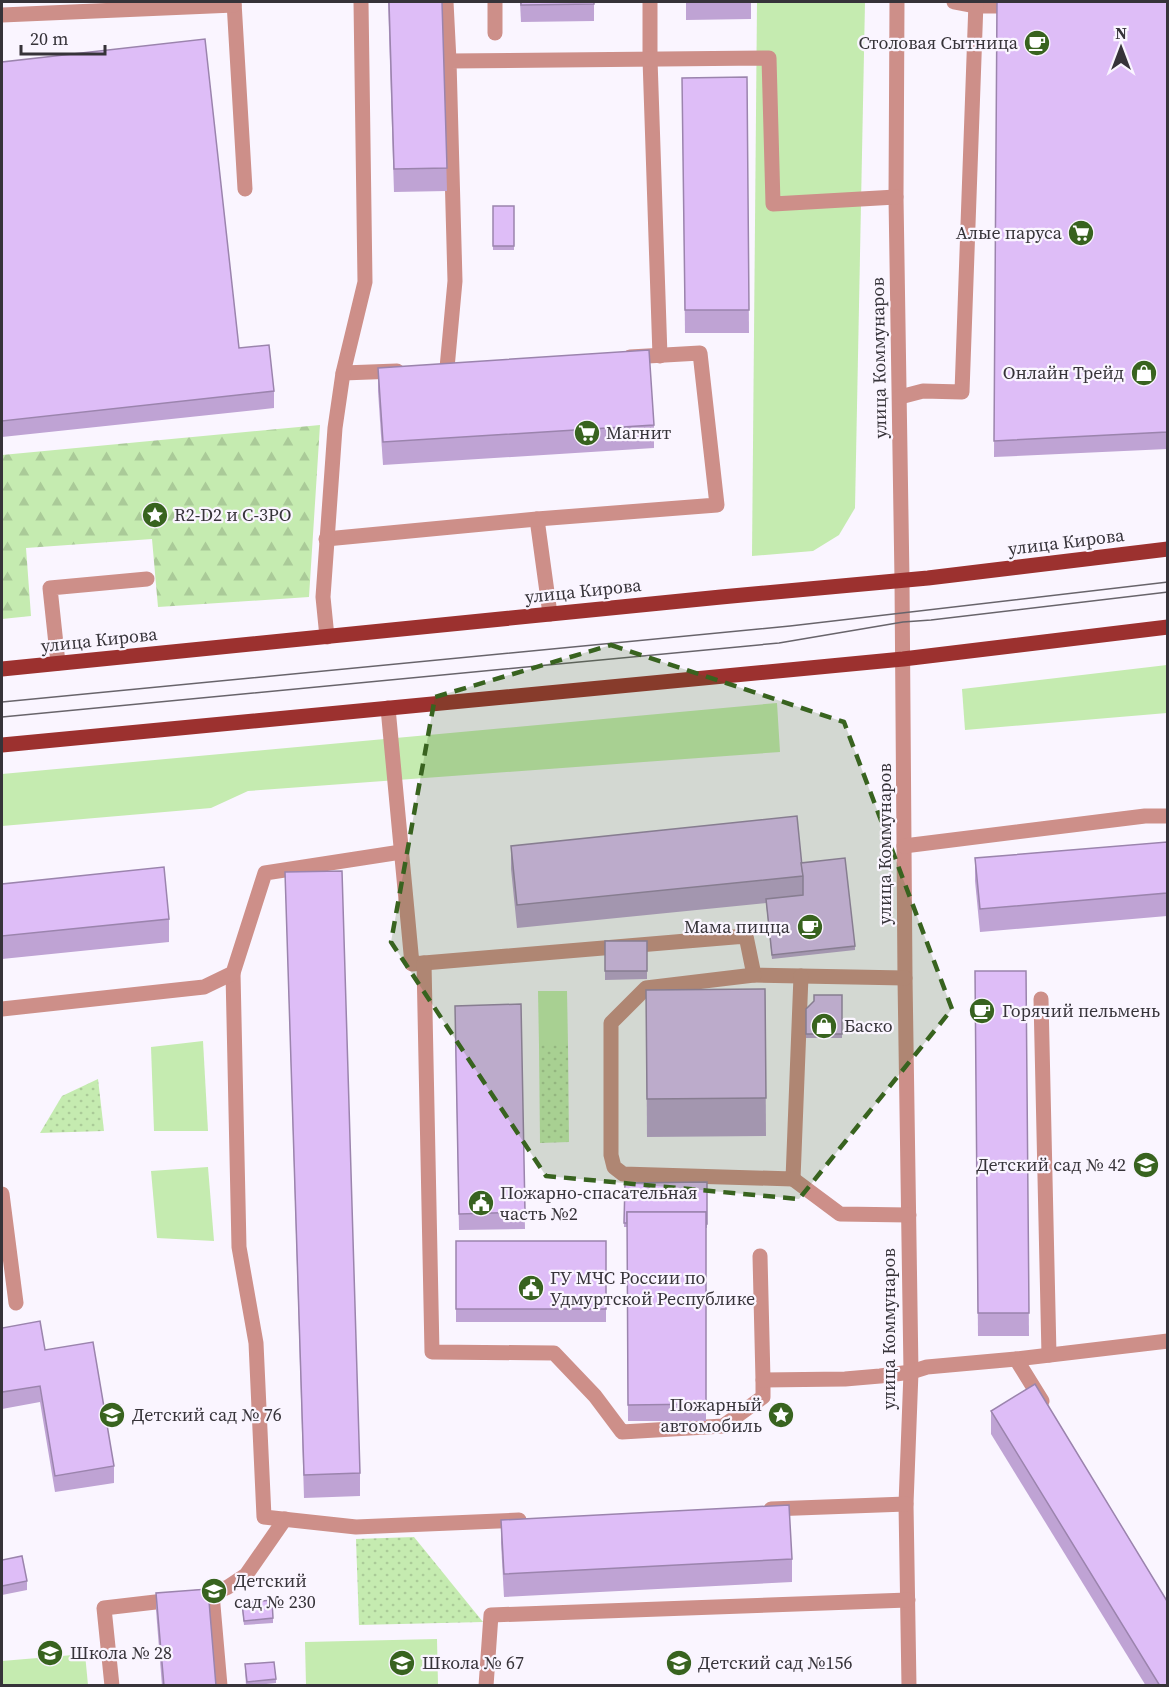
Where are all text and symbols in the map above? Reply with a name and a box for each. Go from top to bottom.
scale bar [21,18,105,56]
north arrow [1091,18,1151,78]
text: N [1115,22,1127,44]
text: 20 m [30,26,68,51]
cafe icon: Столовая Сытница [1022,28,1052,58]
place label: Столовая Сытница [858,30,1019,55]
supermarket icon: Алые паруса [1066,218,1096,248]
place label: Алые паруса [956,220,1063,245]
street label: улица Коммунаров [865,277,892,439]
shop icon: Онлайн Трейд [1129,358,1159,388]
place label: Онлайн Трейд [1003,360,1124,385]
supermarket icon: Магнит [572,418,602,448]
place label: Магнит [606,420,672,445]
place icon: R2-D2 и C-3PO [140,500,170,530]
place label: R2-D2 и C-3PO [174,502,291,527]
street label: улица Кирова [1006,522,1126,561]
street label: улица Кирова [524,572,643,609]
street label: улица Кирова [40,621,159,658]
street label: улица Коммунаров [872,763,897,925]
cafe icon: Мама пицца [795,912,825,942]
place label: Мама пицца [684,914,791,939]
cafe icon: Горячий пельмень [967,996,997,1026]
place label: Горячий пельмень [1002,998,1160,1023]
shop icon: Баско [809,1011,839,1041]
place label: Баско [844,1013,893,1038]
school or university icon: Детский сад № 42 [1131,1150,1161,1180]
place label: Детский сад № 42 [976,1152,1126,1177]
place label: Пожарно-спасательная часть №2 [500,1180,698,1226]
public building icon: Пожарно-спасательная часть №2 [466,1188,496,1218]
street label: улица Коммунаров [876,1248,901,1410]
place label: ГУ МЧС России по Удмуртской Республике [550,1265,755,1311]
public building icon: ГУ МЧС России по Удмуртской Республике [516,1273,546,1303]
place label: Пожарный автомобиль [660,1392,762,1438]
school or university icon: Детский сад № 76 [97,1400,127,1430]
place icon: Пожарный автомобиль [766,1400,796,1430]
place label: Детский сад № 76 [132,1402,282,1427]
place label: Детский сад № 230 [234,1568,316,1614]
school or university icon: Детский сад № 230 [199,1576,229,1606]
school or university icon: Школа № 28 [35,1638,65,1668]
place label: Школа № 28 [70,1640,172,1665]
school or university icon: Школа № 67 [387,1648,417,1678]
school or university icon: Детский сад №156 [664,1648,694,1678]
place label: Школа № 67 [422,1650,524,1675]
place label: Детский сад №156 [698,1650,853,1675]

